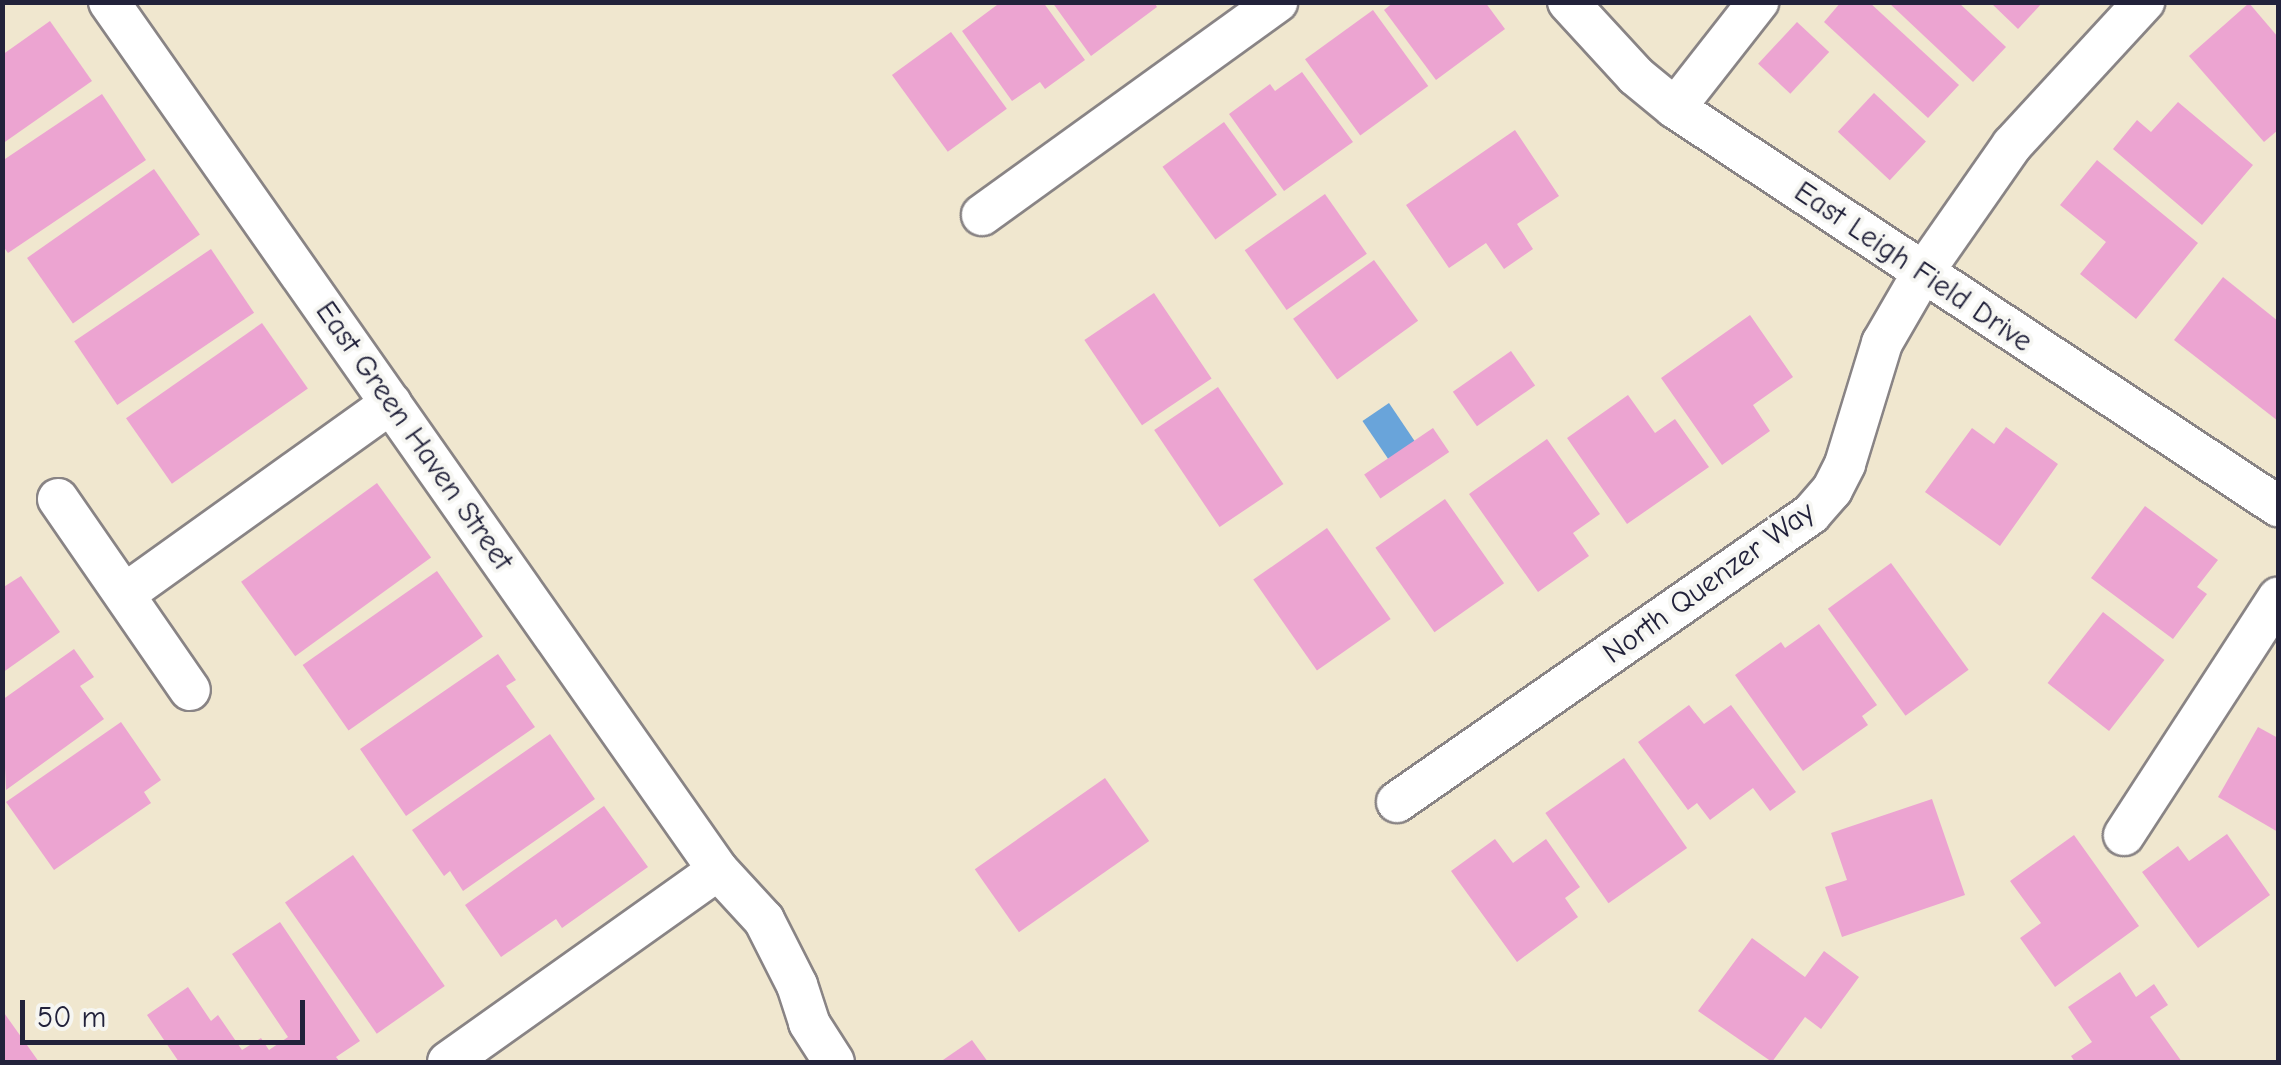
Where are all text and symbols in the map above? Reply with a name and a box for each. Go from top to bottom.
street label: East Leigh Field Drive [1787,174,2039,360]
street label: East Green Haven Street [307,295,521,577]
street label: North Quenzer Way [1596,494,1822,672]
scale bar [25,980,310,1042]
text: 50 m [37,1000,106,1035]

